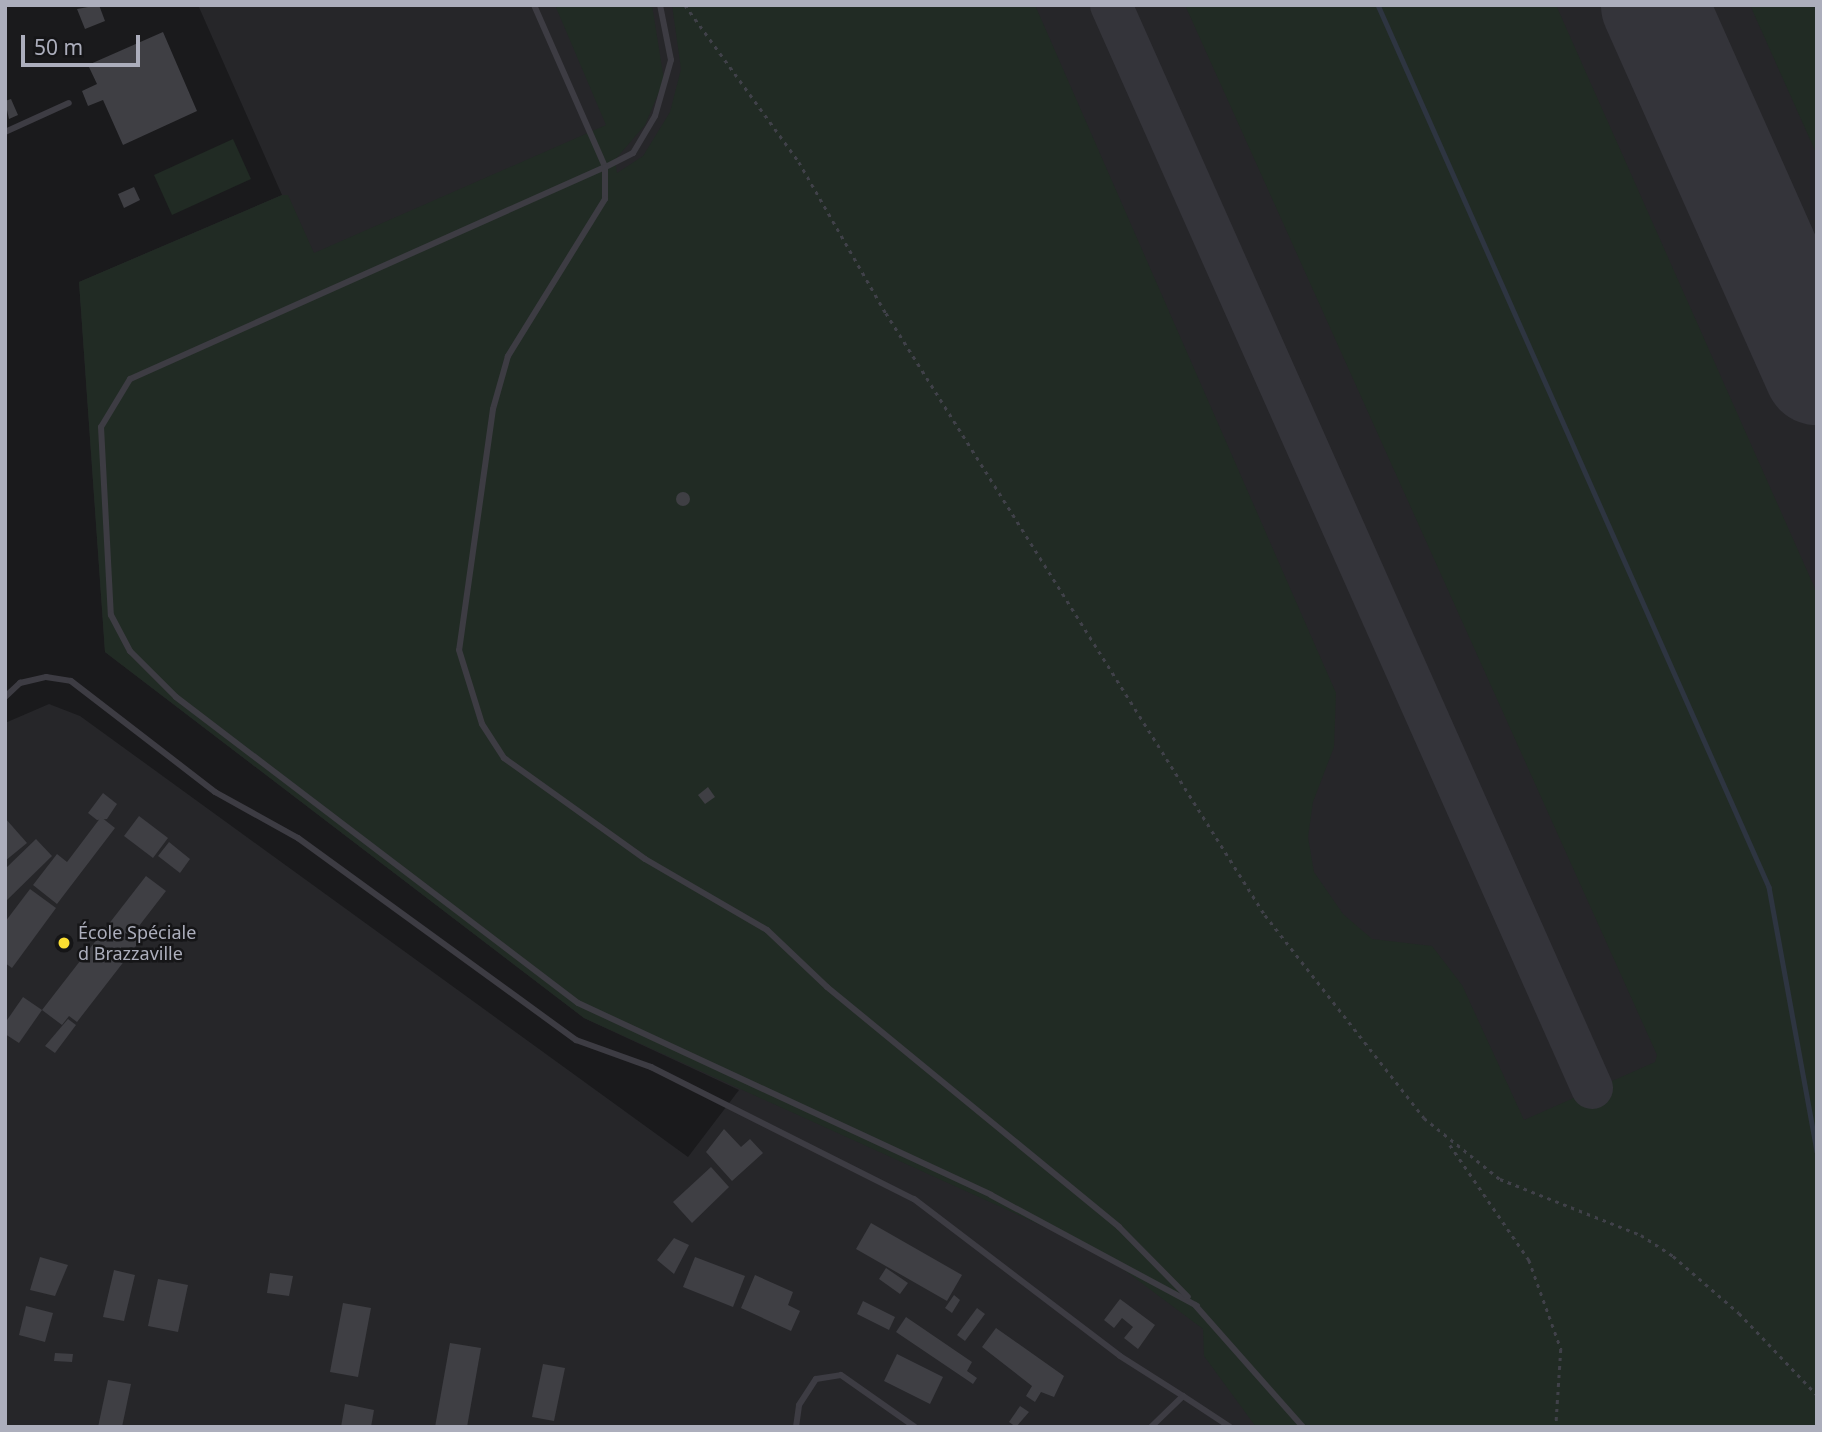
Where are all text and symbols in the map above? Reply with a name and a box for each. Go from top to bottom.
scale bar [24,21,144,65]
text: 50 m [34,33,83,61]
place label: École Spéciale d Brazzaville [78,922,196,964]
marker: École Spéciale d Brazzaville [56,935,72,951]

